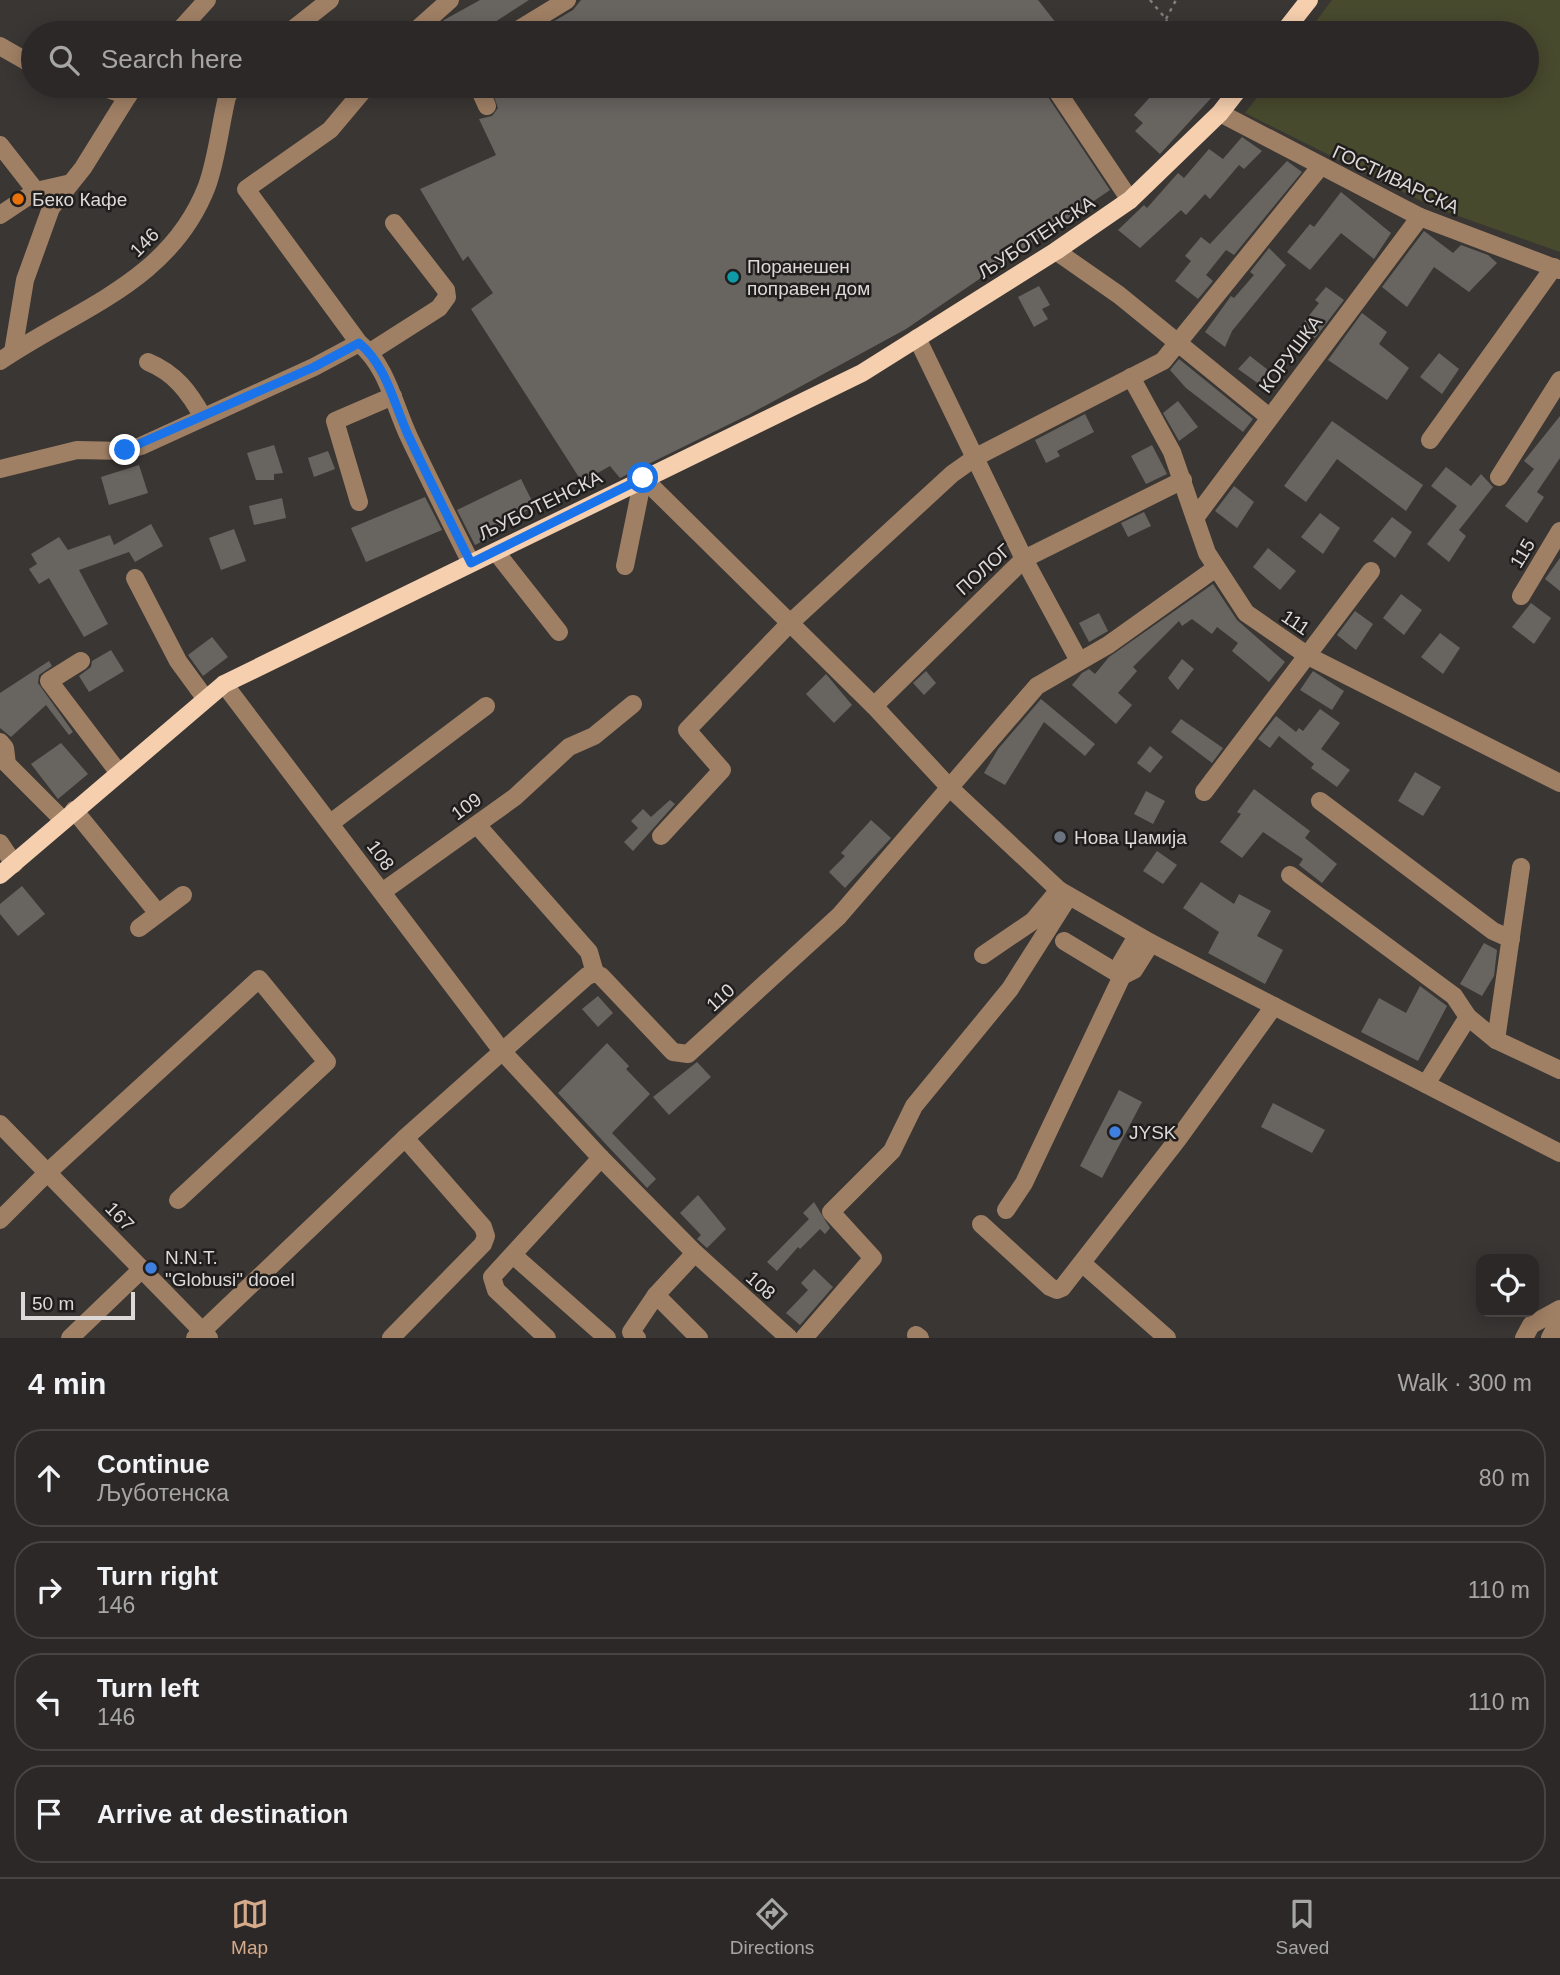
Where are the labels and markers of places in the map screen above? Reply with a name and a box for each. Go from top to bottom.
place label: Беко Кафе [32,189,127,210]
marker: Беко Кафе [10,191,26,207]
place label: Поранешен поправен дом [747,256,870,299]
marker: Поранешен поправен дом [725,269,741,285]
place label: Нова Џамија [1074,827,1187,848]
marker: Нова Џамија [1052,829,1068,845]
place label: JYSK [1129,1122,1177,1143]
marker: JYSK [1107,1124,1123,1140]
place label: N.N.T. "Globusi" dooel [165,1247,295,1290]
marker: N.N.T. "Globusi" dooel [143,1260,159,1276]

